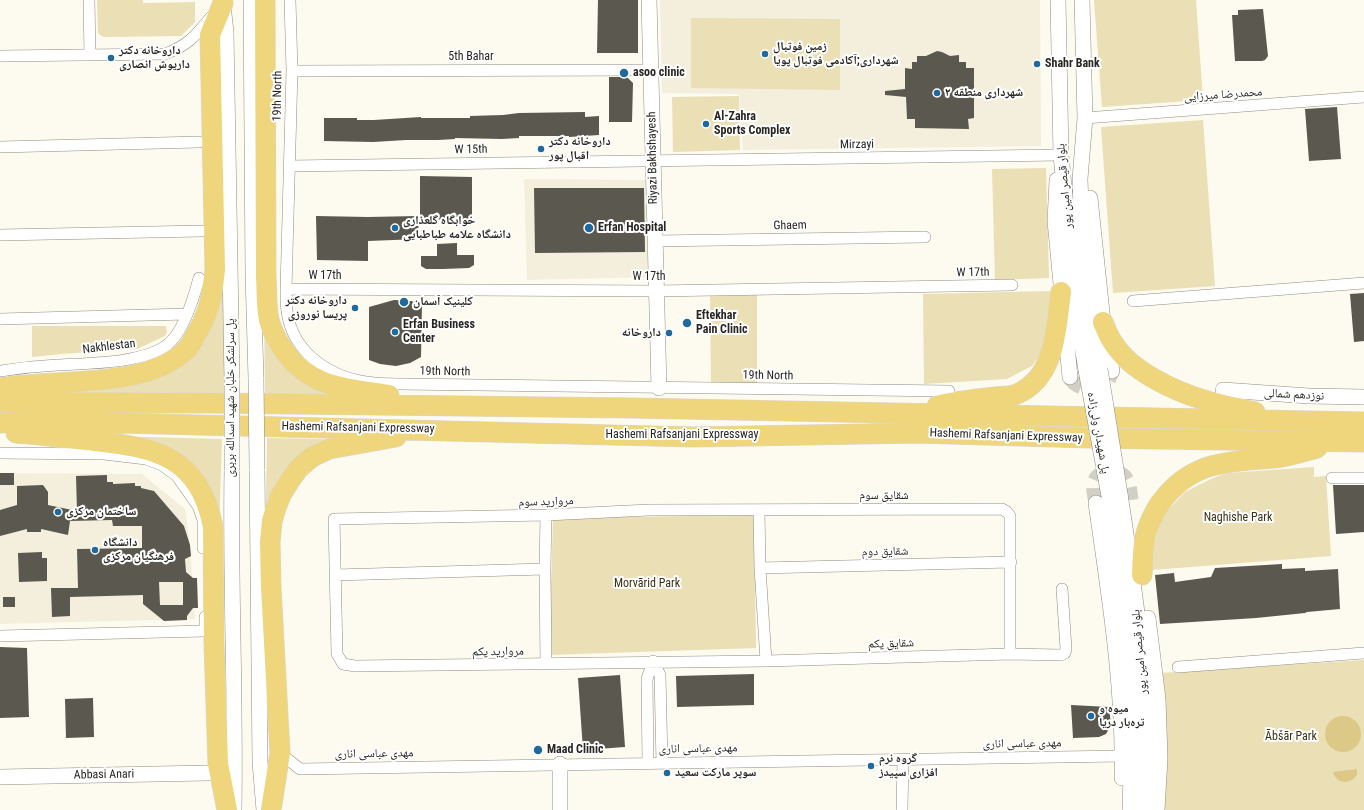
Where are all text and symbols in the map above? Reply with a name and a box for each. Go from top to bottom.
place label: زمین فوتبال شهرداری;آکادمی فوتبال پویا [773,40,899,68]
place label: داروخانه دکتر داریوش انصاری [119,44,190,72]
marker: زمین فوتبال شهرداری;آکادمی فوتبال پویا [760,49,770,59]
street label: 5th Bahar [448,50,494,64]
marker: داروخانه دکتر داریوش انصاری [106,53,116,63]
place label: Shahr Bank [1045,57,1100,71]
marker: Shahr Bank [1032,59,1042,69]
place label: asoo clinic [633,66,685,80]
marker: asoo clinic [618,67,630,79]
street label: 19th North [270,71,286,121]
street label: محمدرضا میرزایی [1183,85,1263,105]
place label: شهرداری منطقه ۲ [945,86,1023,100]
marker: شهرداری منطقه ۲ [932,88,942,98]
place label: Al-Zahra Sports Complex [714,110,790,138]
street label: Riyazi Bakhshayesh [645,111,661,205]
marker: Al-Zahra Sports Complex [701,119,711,129]
place label: داروخانه دکتر اقبال پور [549,135,611,163]
street label: Mirzayi [840,138,874,152]
street label: W 15th [454,143,488,157]
street label: بلوار قیصر امین پور [1054,143,1076,229]
marker: داروخانه دکتر اقبال پور [536,144,546,154]
place label: خوابگاه گلعذاری دانشگاه علامه طباطبایی [403,214,511,242]
street label: Ghaem [773,219,807,233]
place label: Erfan Hospital [598,221,666,235]
marker: Erfan Hospital [583,222,595,234]
marker: خوابگاه گلعذاری دانشگاه علامه طباطبایی [390,223,400,233]
street label: W 17th [956,266,990,280]
street label: W 17th [308,269,342,283]
street label: W 17th [632,270,666,284]
place label: داروخانه دکتر پریسا نوروزی [285,294,347,322]
place label: کلینیک آسمان [413,295,473,309]
marker: کلینیک آسمان [398,296,410,308]
marker: داروخانه دکتر پریسا نوروزی [350,303,360,313]
place label: Eftekhar Pain Clinic [696,309,747,337]
marker: Eftekhar Pain Clinic [681,317,693,329]
street label: پل سرلشکر خلبان شهید اسدالله بربری [224,318,238,478]
place label: Erfan Business Center [403,318,475,346]
place label: داروخانه [622,326,661,340]
marker: Erfan Business Center [390,327,400,337]
marker: داروخانه [664,328,674,338]
street label: Nakhlestan [82,337,136,357]
street label: 19th North [420,364,470,380]
street label: 19th North [743,368,793,384]
street label: نوزدهم شمالی [1263,386,1325,404]
street label: پل شهیدان ولی‌زاده [1084,391,1112,475]
street label: Hashemi Rafsanjani Expressway [281,419,435,437]
street label: Hashemi Rafsanjani Expressway [929,426,1083,446]
street label: Hashemi Rafsanjani Expressway [605,428,759,442]
street label: شقایق سوم [859,489,909,503]
street label: مروارید سوم [518,494,574,510]
place label: ساختمان مرکزی [66,505,136,519]
marker: ساختمان مرکزی [53,507,63,517]
park label: Naghishe Park [1204,511,1272,525]
place label: دانشگاه فرهنگیان مرکزی [103,536,174,564]
street label: شقایق دوم [862,544,908,560]
marker: دانشگاه فرهنگیان مرکزی [90,545,100,555]
park label: Morvārid Park [614,577,680,591]
street label: بلوار قیصر امین پور [1129,609,1151,695]
street label: شقایق یکم [868,636,914,652]
street label: مروارید یکم [472,644,524,660]
place label: میوه و تره‌بار دریا [1099,702,1144,730]
marker: میوه و تره‌بار دریا [1086,711,1096,721]
park label: Ābšār Park [1265,730,1317,744]
street label: مهدی عباسی اناری [983,736,1061,752]
street label: مهدی عباسی اناری [659,741,737,757]
place label: Maad Clinic [547,743,603,757]
marker: Maad Clinic [532,744,544,756]
street label: مهدی عباسی اناری [335,746,413,762]
place label: گروه نرم افزاری سپیدز [879,752,938,780]
marker: گروه نرم افزاری سپیدز [866,761,876,771]
place label: سوپر مارکت سعید [675,766,756,780]
street label: Abbasi Anari [74,767,134,783]
marker: سوپر مارکت سعید [662,768,672,778]

